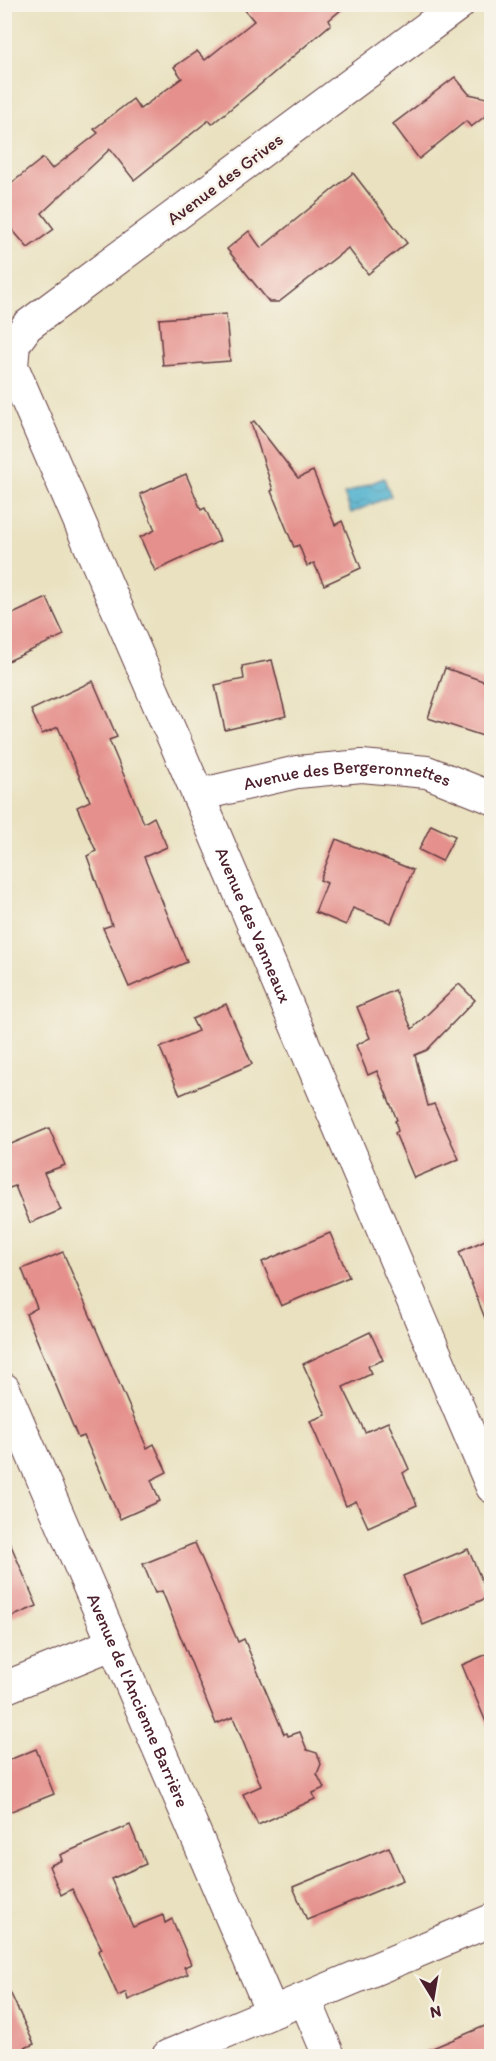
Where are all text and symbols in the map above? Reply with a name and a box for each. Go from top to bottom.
street label: Avenue des Grives [163,128,287,230]
street label: Avenue des Bergeronnettes [241,755,454,795]
street label: Avenue des Vanneaux [210,844,296,1006]
street label: Avenue de l'Ancienne Barrière [82,1590,194,1811]
north arrow [403,1968,463,2028]
text: N [429,2002,443,2023]

